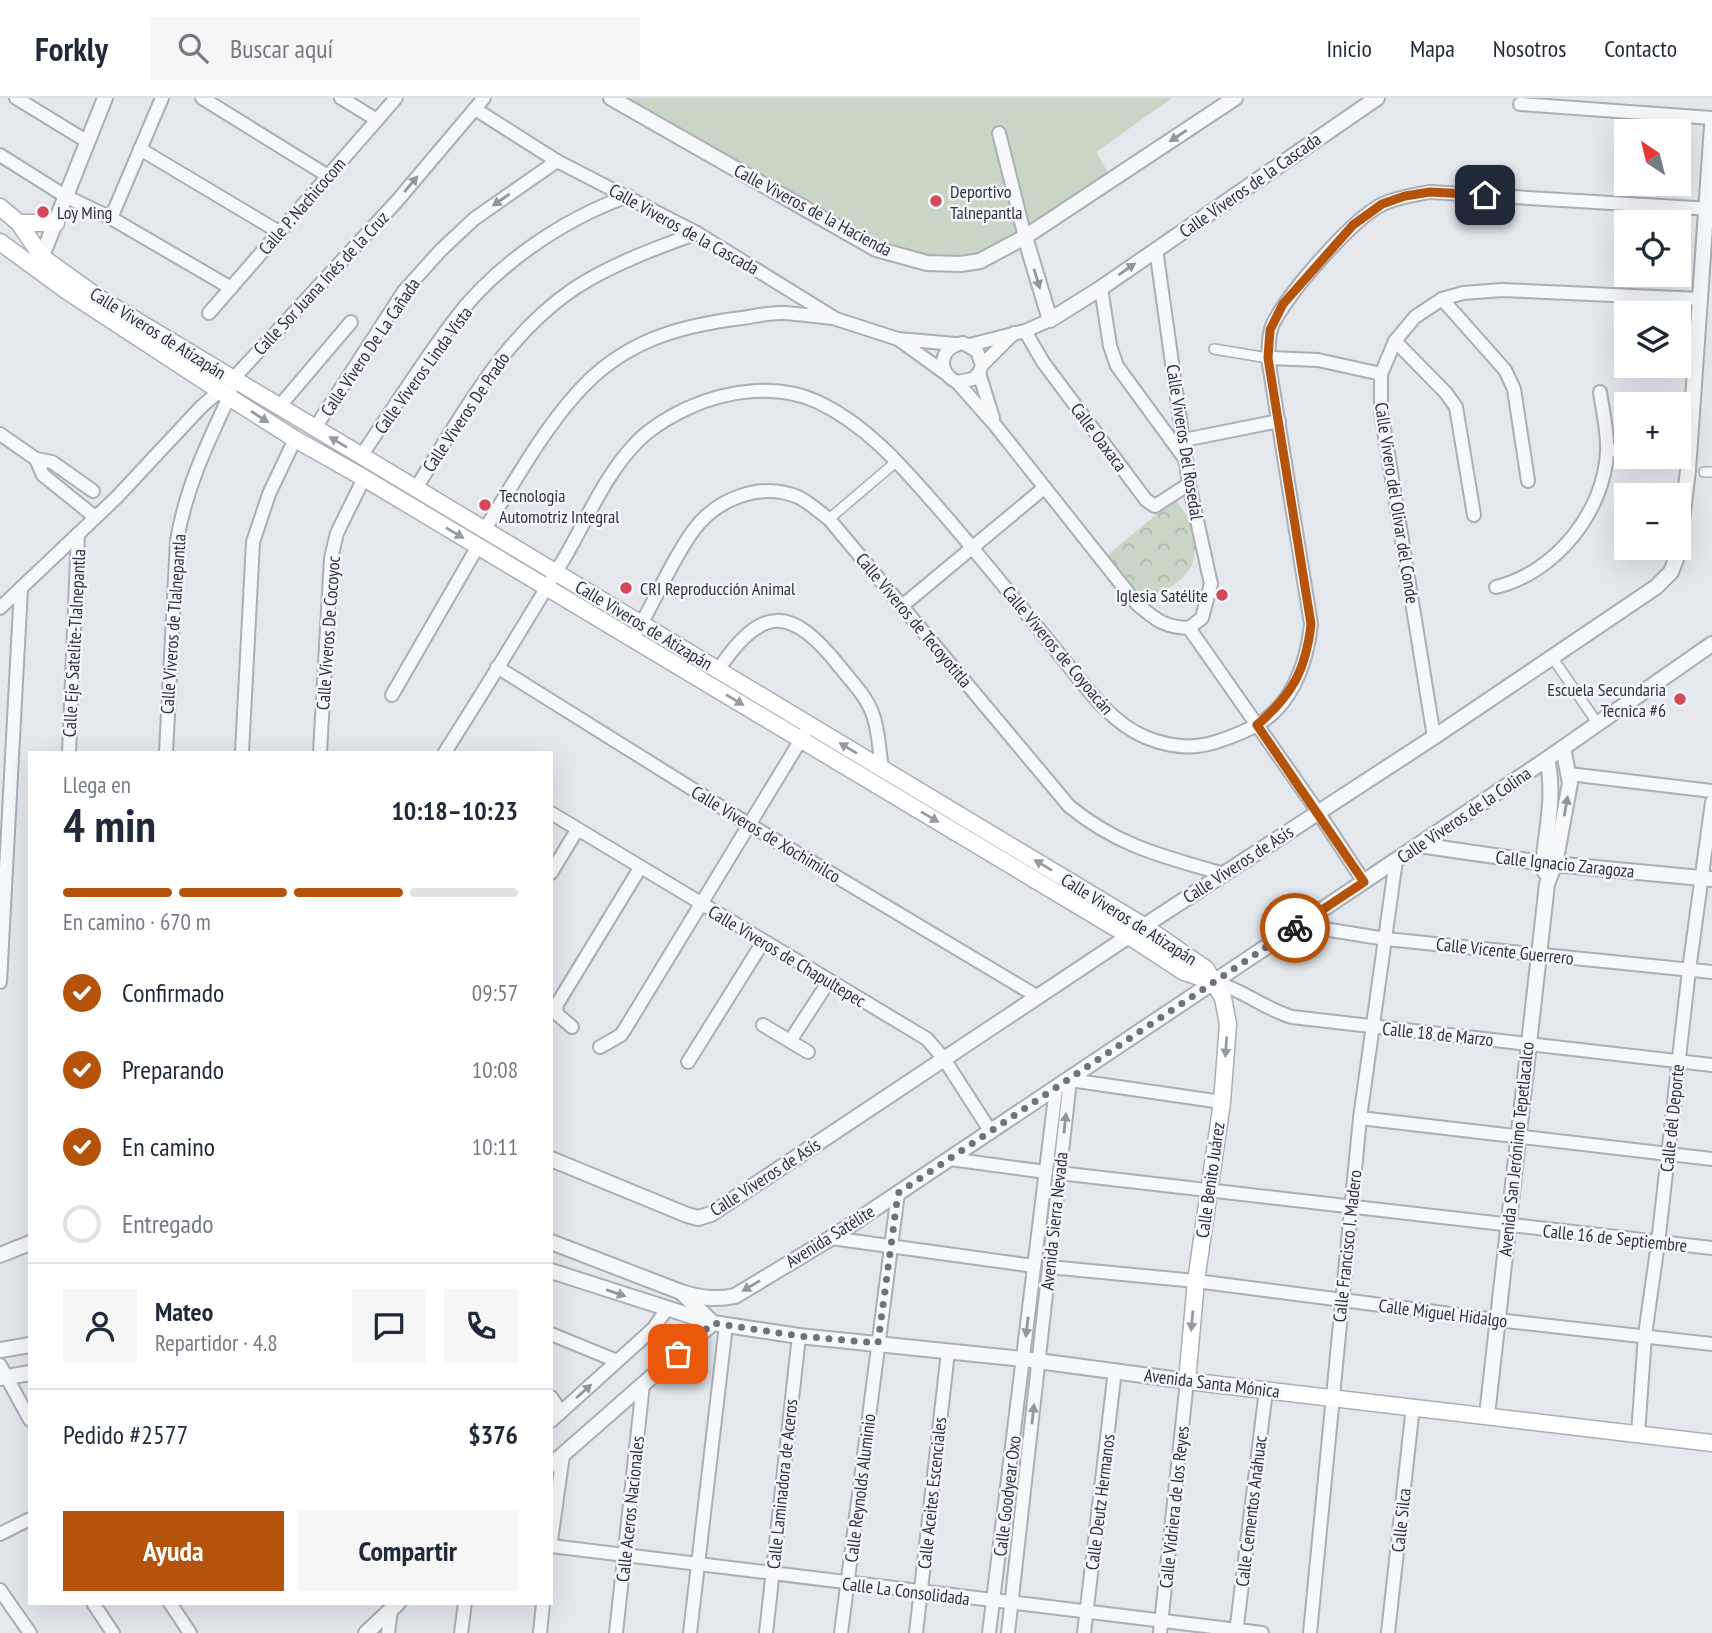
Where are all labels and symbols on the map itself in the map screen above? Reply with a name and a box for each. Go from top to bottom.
north arrow [1614,119,1690,196]
street label: Calle Viveros de la Cascada [1175,127,1325,243]
one-way arrow [1168,129,1187,142]
street label: Calle P. Nachicocom [253,153,351,259]
street label: Calle Viveros de la Hacienda [730,159,896,261]
pin [1455,165,1515,225]
one-way arrow [403,176,418,193]
street label: Calle Viveros de la Cascada [605,178,763,280]
place label: Deportivo Talnepantla [950,180,1023,224]
one-way arrow [492,193,510,207]
marker: Deportivo Talnepantla [928,193,944,209]
place label: Loy Ming [57,201,112,224]
marker: Loy Ming [35,204,51,220]
street label: Calle Sor Juana Inés de la Cruz [248,206,394,360]
one-way arrow [1118,262,1136,276]
one-way arrow [1033,268,1043,289]
street label: Calle Vivero De La Cañada [315,273,425,421]
street label: Calle Viveros de Atizapán [86,282,230,384]
street label: Calle Viveros Linda Vista [369,302,477,438]
street label: Calle Viveros De Prado [417,347,515,476]
street label: Calle Viveros Del Rosedal [1161,363,1209,522]
street label: Calle Oaxaca [1066,398,1132,476]
street label: Calle Vivero del Olivar del Conde [1370,401,1424,605]
one-way arrow [250,410,269,423]
one-way arrow [329,436,348,448]
place label: Tecnología Automotriz Integral [499,484,620,528]
marker: Tecnología Automotriz Integral [477,497,493,513]
one-way arrow [446,527,465,539]
street label: Calle Viveros de Tlalnepantla [155,533,191,715]
street label: Calle Eje Satelite-Tlalnepantla [58,548,90,738]
street label: Calle Viveros de Tecoyotitla [851,548,977,692]
street label: Calle Viveros De Cocoyoc [311,555,345,711]
street label: Calle Viveros de Atizapán [571,575,717,675]
place label: CRI Reproducción Animal [640,577,796,600]
marker: CRI Reproducción Animal [618,580,634,596]
street label: Calle Viveros de Coyoacán [997,581,1119,719]
place label: Iglesia Satélite [1116,584,1208,607]
marker: Iglesia Satélite [1214,587,1230,603]
place label: Escuela Secundaria Tecnica #6 [1547,678,1666,722]
marker: Escuela Secundaria Tecnica #6 [1672,691,1688,707]
one-way arrow [725,694,744,706]
one-way arrow [839,742,858,754]
street label: Calle Viveros de la Colina [1393,762,1535,868]
street label: Calle Viveros de Xochimilco [687,780,845,888]
one-way arrow [1560,795,1571,817]
one-way arrow [920,811,939,823]
street label: Calle Viveros de Asís [1179,820,1297,908]
street label: Calle Ignacio Zaragoza [1494,845,1636,883]
one-way arrow [1034,859,1053,871]
street label: Calle Viveros de Atizapán [1057,868,1201,970]
courier [1260,893,1330,963]
street label: Calle Viveros de Chapultepec [704,900,870,1012]
street label: Calle Vicente Guerrero [1435,932,1575,970]
street label: Calle 18 de Marzo [1381,1017,1495,1051]
one-way arrow [1220,1036,1231,1058]
street label: Avenida San Jerónimo Tepetlacalco [1493,1040,1539,1257]
street label: Calle del Deporte [1655,1063,1689,1173]
one-way arrow [1060,1112,1071,1134]
street label: Calle Benito Juárez [1190,1120,1230,1240]
street label: Calle Viveros de Asís [706,1133,824,1221]
street label: Avenida Sierra Nevada [1035,1151,1073,1291]
street label: Calle Francisco I. Madero [1328,1168,1366,1323]
street label: Avenida Satélite [781,1200,879,1272]
street label: Calle 16 de Septiembre [1542,1219,1688,1257]
one-way arrow [742,1279,761,1292]
one-way arrow [606,1288,627,1299]
street label: Calle Miguel Hidalgo [1377,1294,1509,1332]
one-way arrow [1187,1310,1198,1332]
one-way arrow [1022,1316,1033,1338]
pin [648,1324,708,1384]
street label: Avenida Santa Mónica [1143,1363,1281,1403]
one-way arrow [575,1383,593,1399]
street label: Calle Laminadora de Aceros [762,1398,802,1570]
one-way arrow [1028,1403,1039,1425]
street label: Calle Reynolds Aluminio [839,1412,881,1564]
street label: Calle Aceites Escenciales [913,1416,951,1570]
street label: Calle Vidriera de los Reyes [1154,1425,1194,1589]
street label: Calle Deutz Hermanos [1080,1433,1120,1571]
street label: Calle Goodyear Oxo [988,1434,1026,1558]
street label: Calle Cementos Anáhuac [1230,1434,1272,1588]
street label: Calle Aceros Nacionales [611,1435,649,1583]
street label: Calle Silca [1386,1487,1416,1553]
street label: Calle La Consolidada [841,1572,971,1610]

